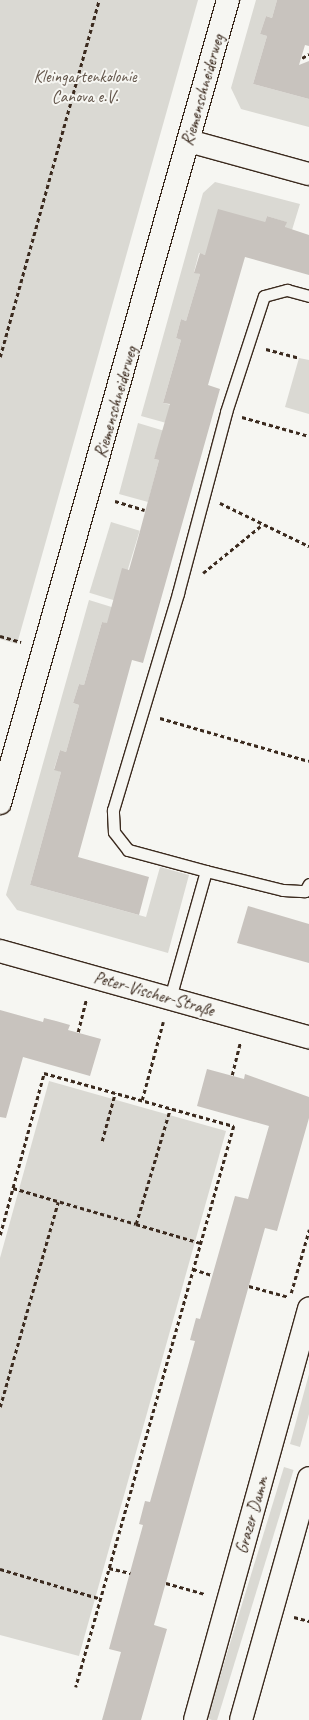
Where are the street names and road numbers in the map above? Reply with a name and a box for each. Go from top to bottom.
street label: Riemenschneiderweg [177,32,229,148]
street label: Riemenschneiderweg [90,344,142,460]
street label: Peter-Vischer-Straße [92,967,216,1021]
street label: Grazer Damm [231,1474,273,1556]

